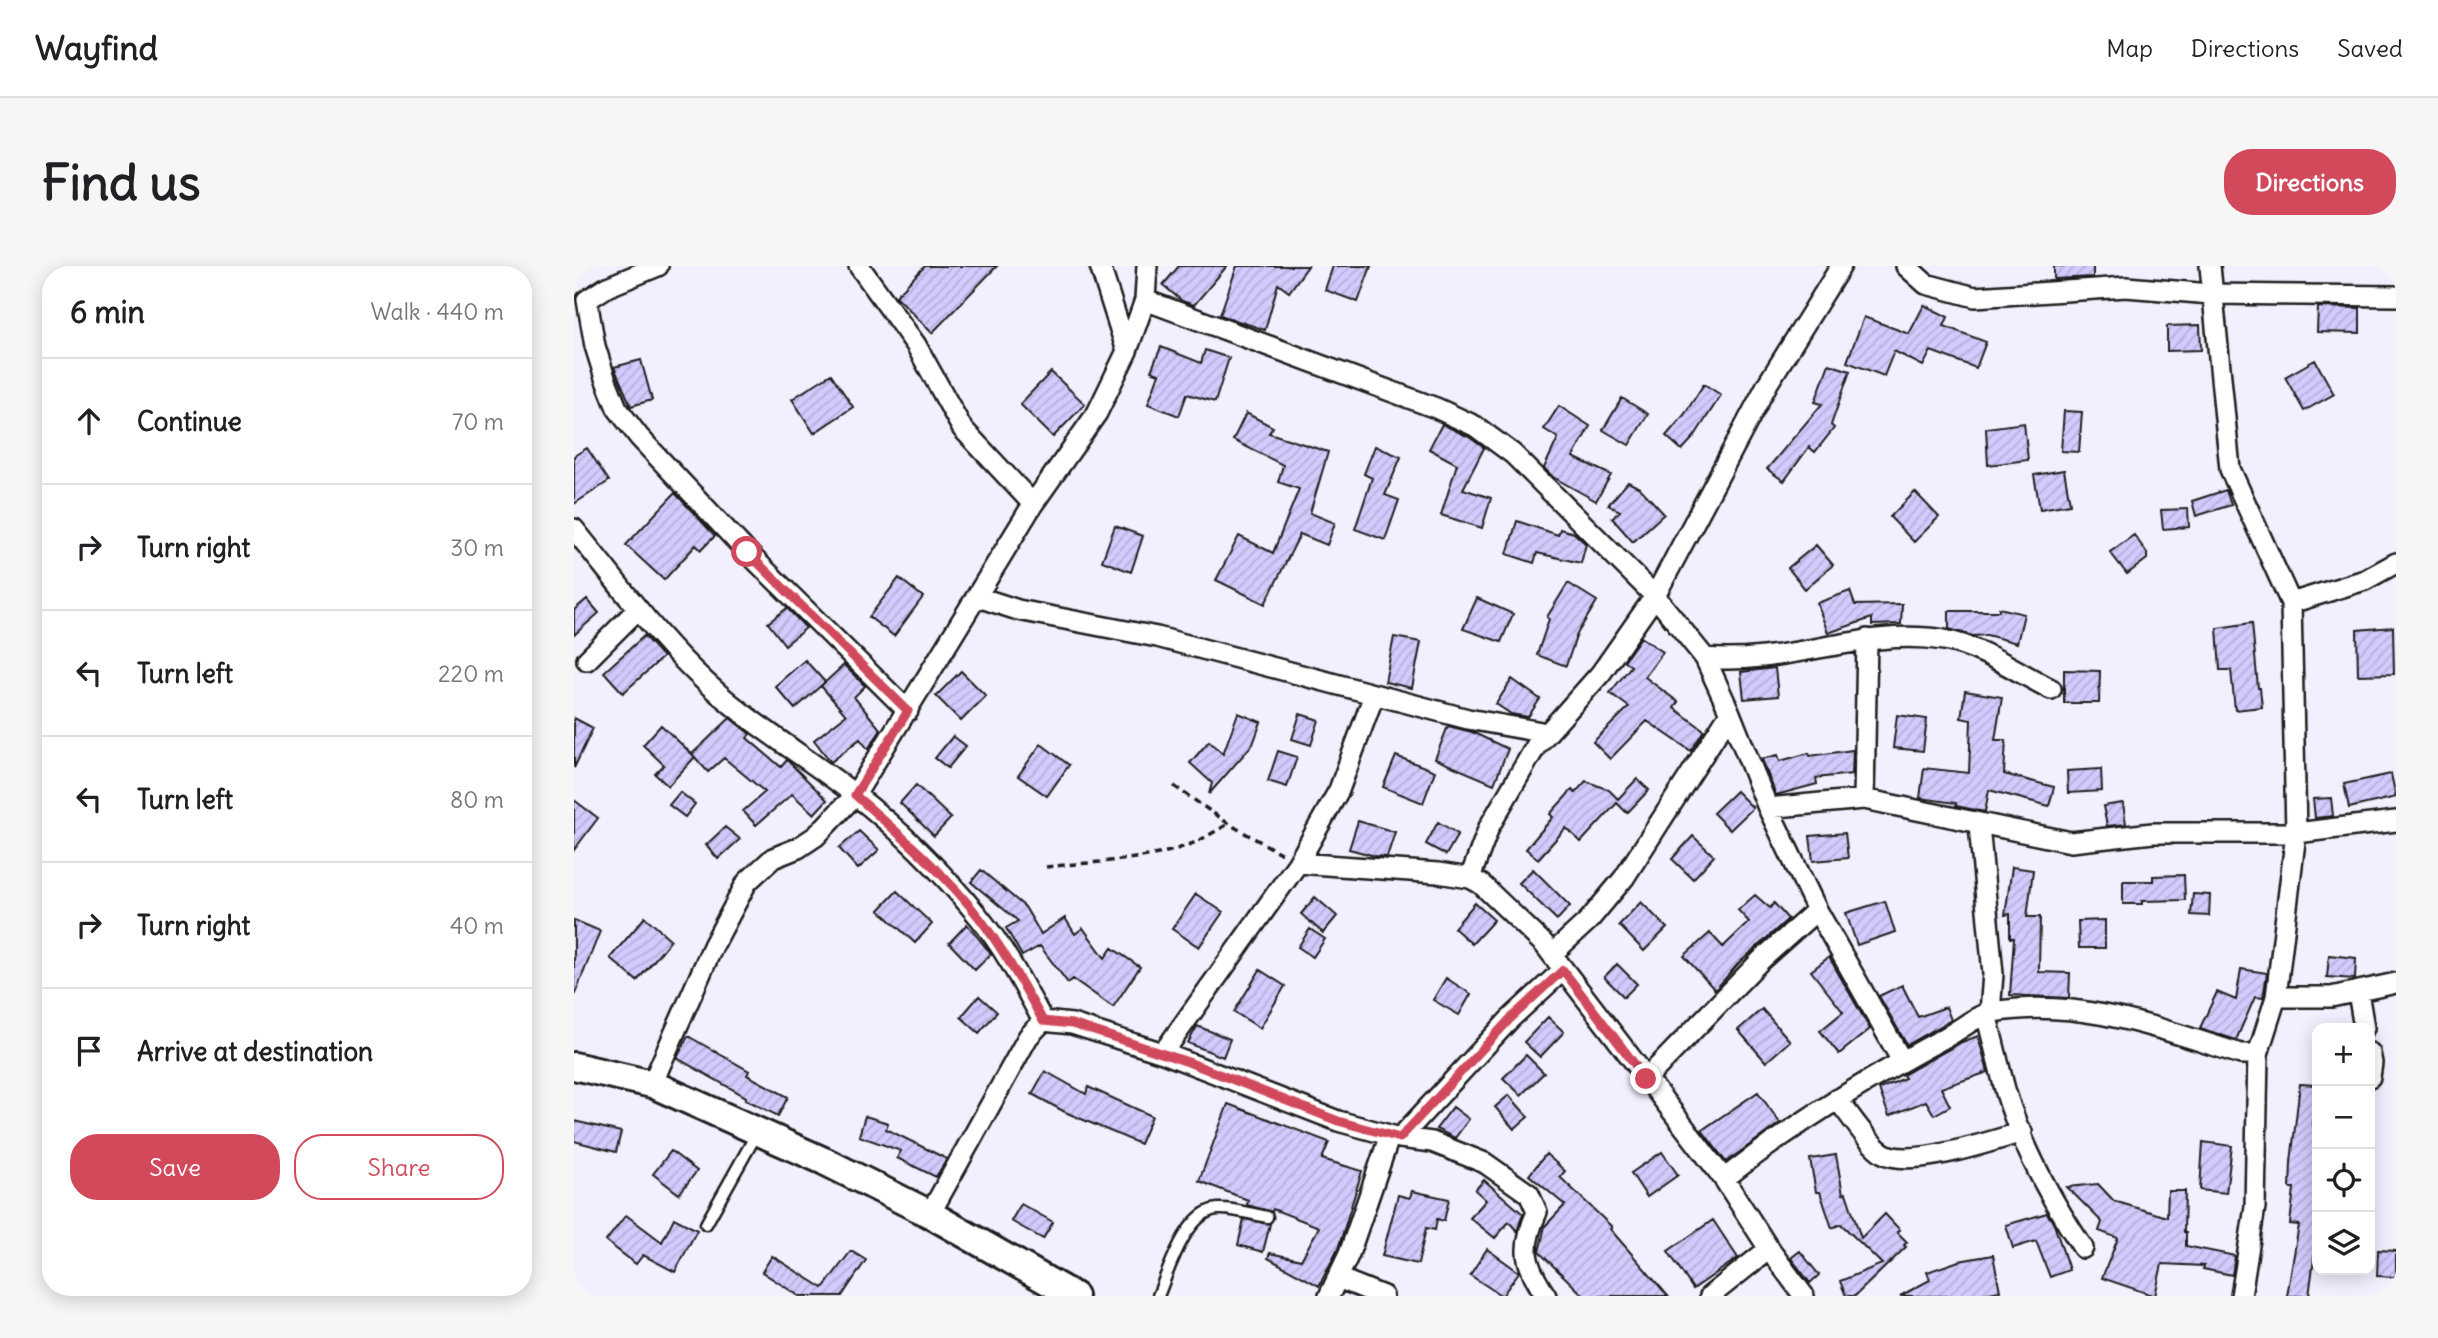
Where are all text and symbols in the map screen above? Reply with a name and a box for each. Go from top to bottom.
text: Wayfind [35,27,158,69]
text: Map [2106,33,2153,63]
text: Directions [2191,33,2299,63]
text: Saved [2337,33,2403,63]
button: Directions [2224,149,2396,215]
text: Find us [42,152,200,213]
text: 6 min [70,293,145,331]
text: Walk · 440 m [370,297,504,326]
icon: ahead [70,402,108,440]
text: Continue [137,405,242,438]
text: 70 m [452,407,504,436]
icon: right [70,528,108,566]
text: Turn right [137,531,250,564]
text: 30 m [450,533,504,562]
route start [731,536,762,567]
icon: left [70,654,108,692]
text: Turn left [137,657,233,690]
text: 220 m [438,659,504,688]
icon: left [70,780,108,818]
text: Turn left [137,783,233,816]
text: 80 m [450,785,504,814]
icon: right [70,906,108,944]
text: Turn right [137,909,250,942]
text: 40 m [450,911,504,940]
map controls [2312,1023,2375,1275]
button: + [2312,1023,2375,1086]
icon: arrive [70,1032,108,1070]
text: Arrive at destination [137,1035,373,1068]
route end [1630,1063,1661,1094]
button: − [2312,1086,2375,1149]
button: Save [70,1134,280,1200]
button: Share [294,1134,504,1200]
button: locate [2312,1149,2375,1212]
button: layers [2312,1212,2375,1275]

